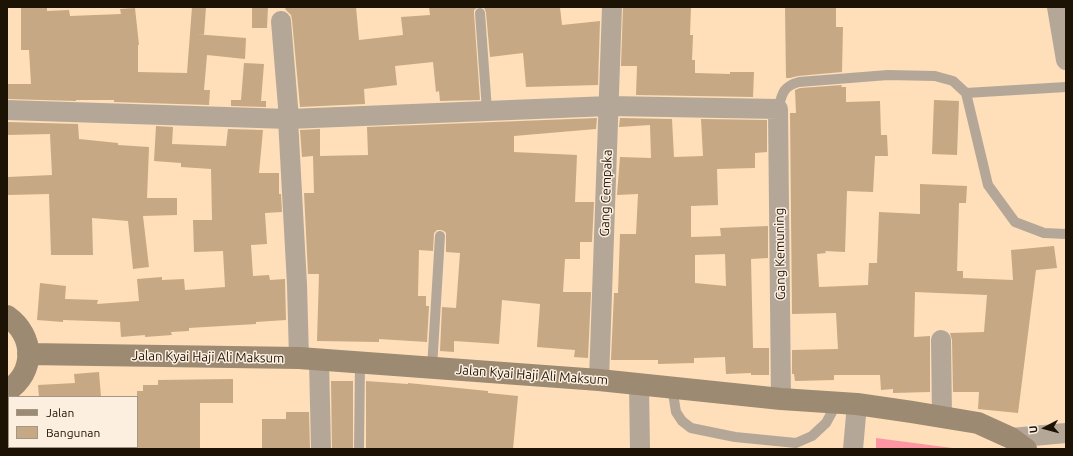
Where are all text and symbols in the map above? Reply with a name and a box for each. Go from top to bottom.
street label: Gang Cempaka [597,149,615,237]
street label: Gang Kemuning [771,208,789,300]
street label: Jalan Kyai Haji Ali Maksum [132,348,284,366]
street label: Jalan Kyai Haji Ali Maksum [455,362,609,388]
legend [8,396,138,448]
text: Jalan [46,406,74,419]
north arrow [1025,408,1065,448]
text: U [1027,425,1039,434]
text: Bangunan [46,426,100,439]

